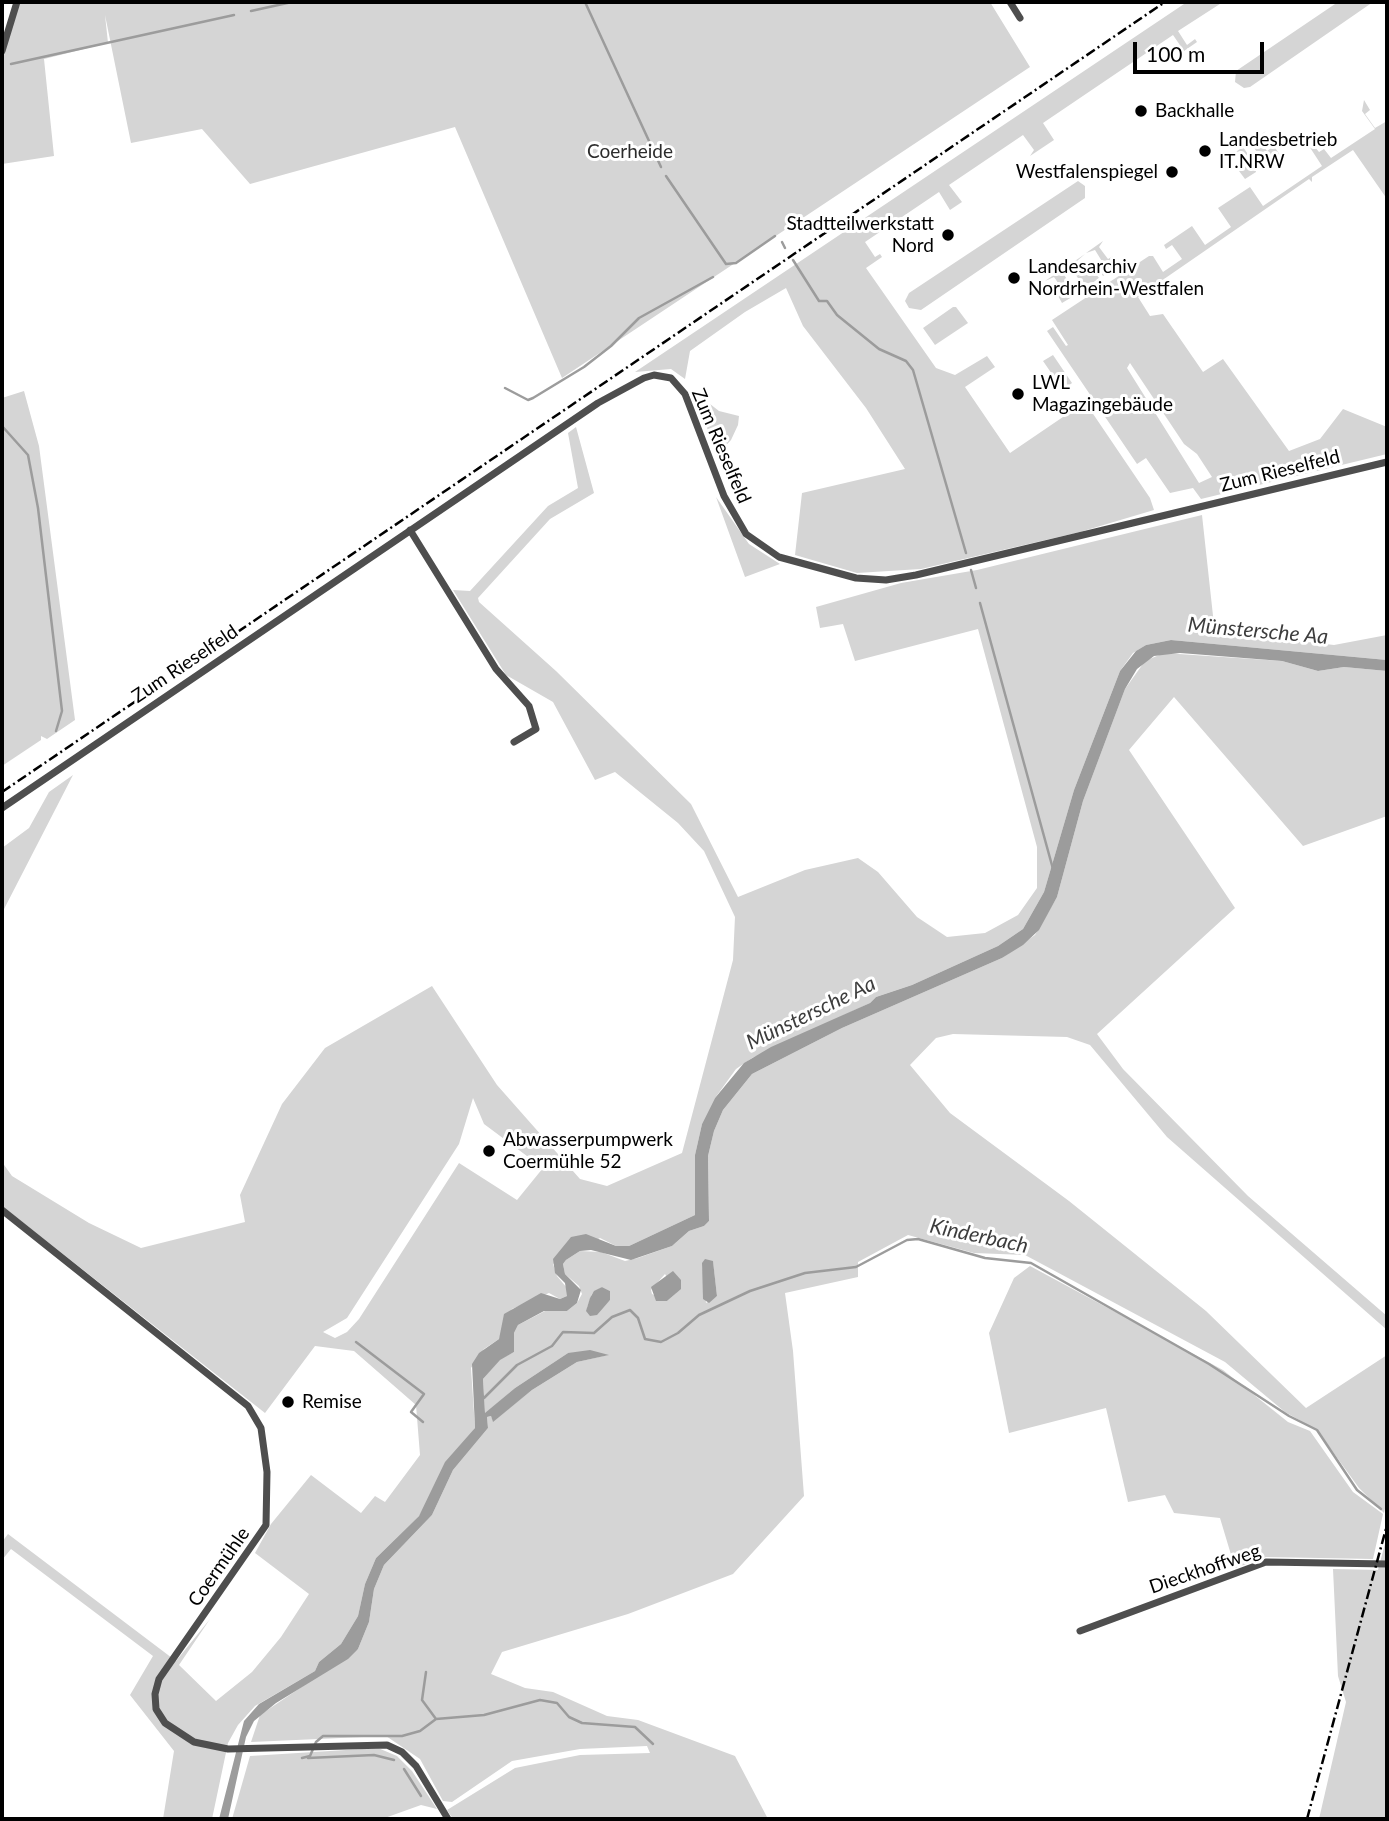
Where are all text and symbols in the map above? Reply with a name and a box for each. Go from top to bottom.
scale bar [1137,28,1268,72]
text: 100 m [1146,41,1205,66]
place label: Backhalle [1155,100,1234,122]
marker: Backhalle [1133,103,1149,119]
place label: Landesbetrieb IT.NRW [1219,129,1337,173]
park label: Coerheide [587,141,673,163]
marker: Landesbetrieb IT.NRW [1197,143,1213,159]
place label: Westfalenspiegel [1016,161,1158,183]
marker: Westfalenspiegel [1164,164,1180,180]
place label: Stadtteilwerkstatt Nord [786,213,934,257]
marker: Stadtteilwerkstatt Nord [940,227,956,243]
place label: Landesarchiv Nordrhein-Westfalen [1028,256,1204,300]
marker: Landesarchiv Nordrhein-Westfalen [1006,270,1022,286]
place label: LWL Magazingebäude [1032,372,1173,416]
street label: Zum Rieselfeld [687,385,755,507]
marker: LWL Magazingebäude [1010,386,1026,402]
street label: Zum Rieselfeld [1218,445,1342,497]
water label: Münstersche Aa [1187,612,1329,650]
street label: Zum Rieselfeld [128,620,242,708]
water label: Münstersche Aa [742,971,880,1055]
place label: Abwasserpumpwerk Coermühle 52 [503,1129,673,1173]
marker: Abwasserpumpwerk Coermühle 52 [481,1143,497,1159]
water label: Kinderbach [928,1213,1030,1259]
place label: Remise [302,1391,362,1413]
marker: Remise [280,1394,296,1410]
street label: Coermühle [183,1523,255,1611]
street label: Dieckhoffweg [1146,1539,1264,1599]

